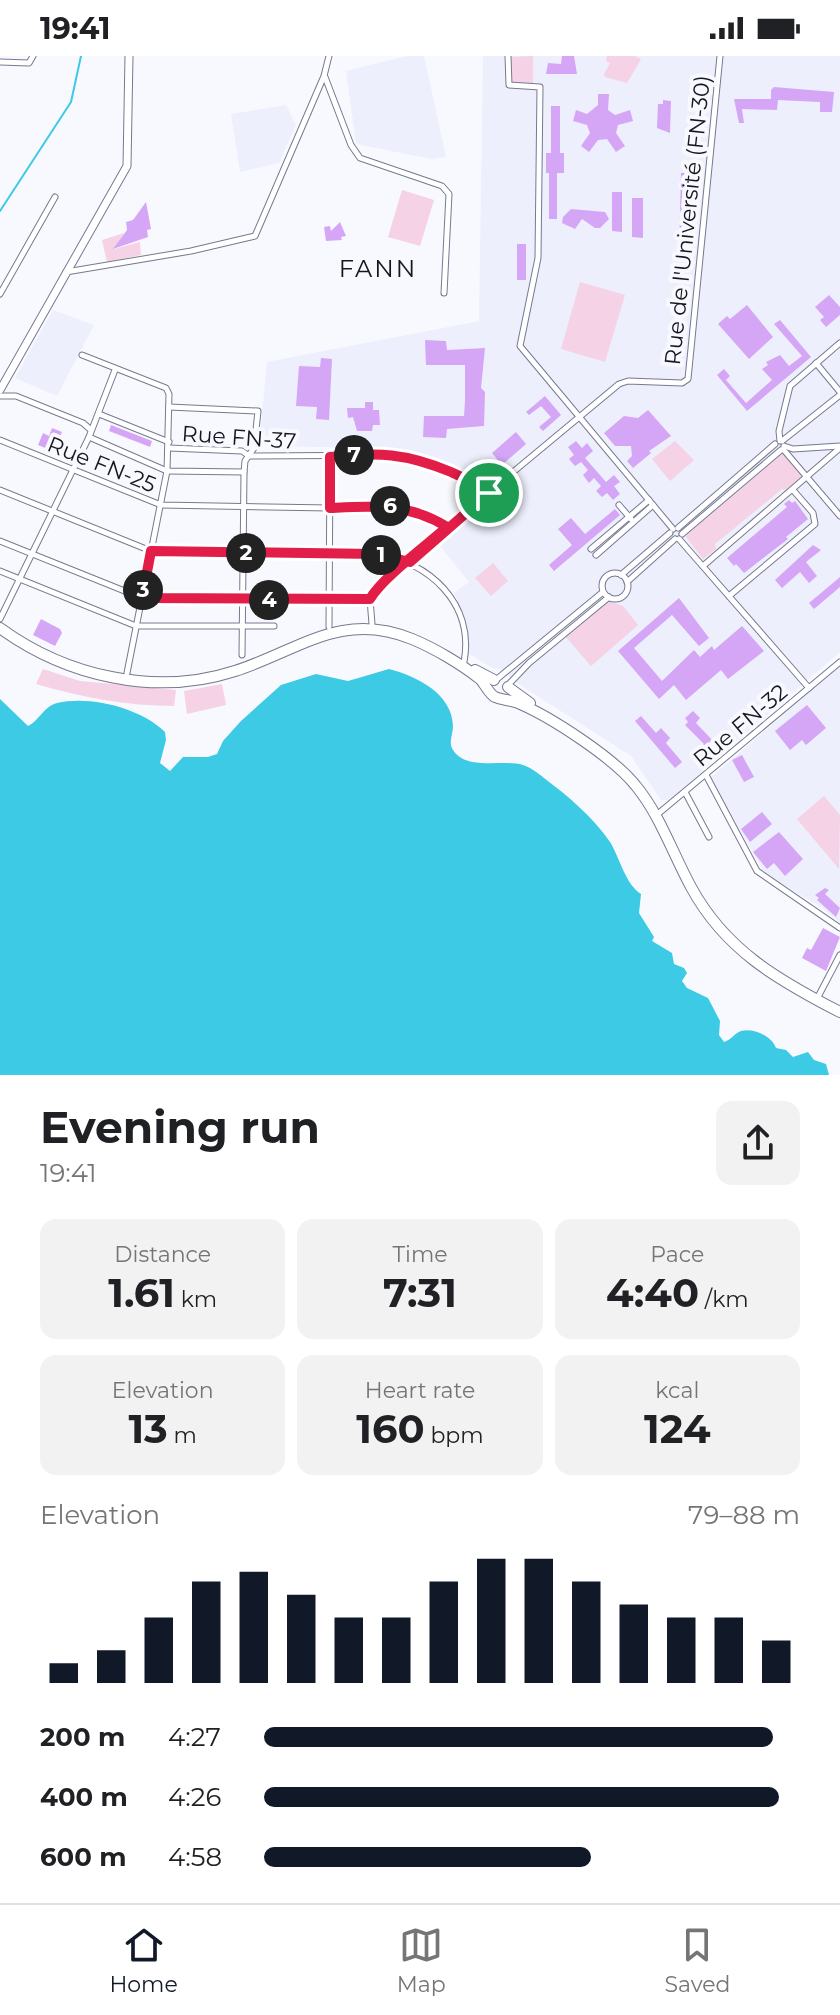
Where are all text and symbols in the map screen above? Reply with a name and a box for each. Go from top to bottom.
text: 19:41 [40,10,110,47]
street label: Rue de l'Université (FN-30) [659,74,716,366]
district label: FANN [339,254,417,283]
street label: Rue FN-37 [181,420,297,455]
street label: Rue FN-25 [44,430,160,498]
pin: 7 [334,435,374,475]
text: 7 [347,441,361,468]
pin [455,459,523,527]
icon: arrive [467,471,511,515]
pin: 6 [370,486,410,526]
text: 6 [383,492,397,519]
pin: 2 [226,533,266,573]
pin: 1 [361,535,401,575]
text: 2 [240,539,252,566]
text: 1 [377,541,385,568]
pin: 3 [123,570,163,610]
text: 3 [136,576,150,603]
pin: 4 [249,580,289,620]
text: 4 [261,586,277,613]
street label: Rue FN-32 [688,678,793,772]
text: Evening run [40,1100,320,1154]
button: share [716,1101,800,1185]
text: 19:41 [40,1157,97,1189]
text: Distance [114,1241,211,1268]
text: Time [392,1241,448,1268]
text: Pace [650,1241,704,1268]
text: 1.61 [108,1268,175,1317]
text: 7:31 [383,1268,457,1317]
text: 4:40 [606,1268,699,1317]
text: km [175,1286,217,1313]
text: /km [699,1286,749,1313]
text: Elevation [112,1377,214,1404]
text: Heart rate [365,1377,475,1404]
text: kcal [655,1377,699,1404]
text: 13 [128,1404,168,1453]
text: 160 [356,1404,425,1453]
text: 124 [644,1404,711,1453]
text: m [168,1422,197,1449]
text: bpm [425,1422,484,1449]
text: Elevation [40,1499,160,1531]
text: 79–88 m [688,1499,800,1531]
text: 200 m [40,1721,125,1753]
text: 4:27 [168,1721,221,1753]
text: 400 m [40,1781,128,1813]
text: 4:26 [168,1781,221,1813]
text: 600 m [40,1841,127,1873]
text: 4:58 [168,1841,222,1873]
tab: Home [109,1923,178,1998]
tab: Map [397,1923,446,1998]
tab: Saved [664,1923,731,1998]

